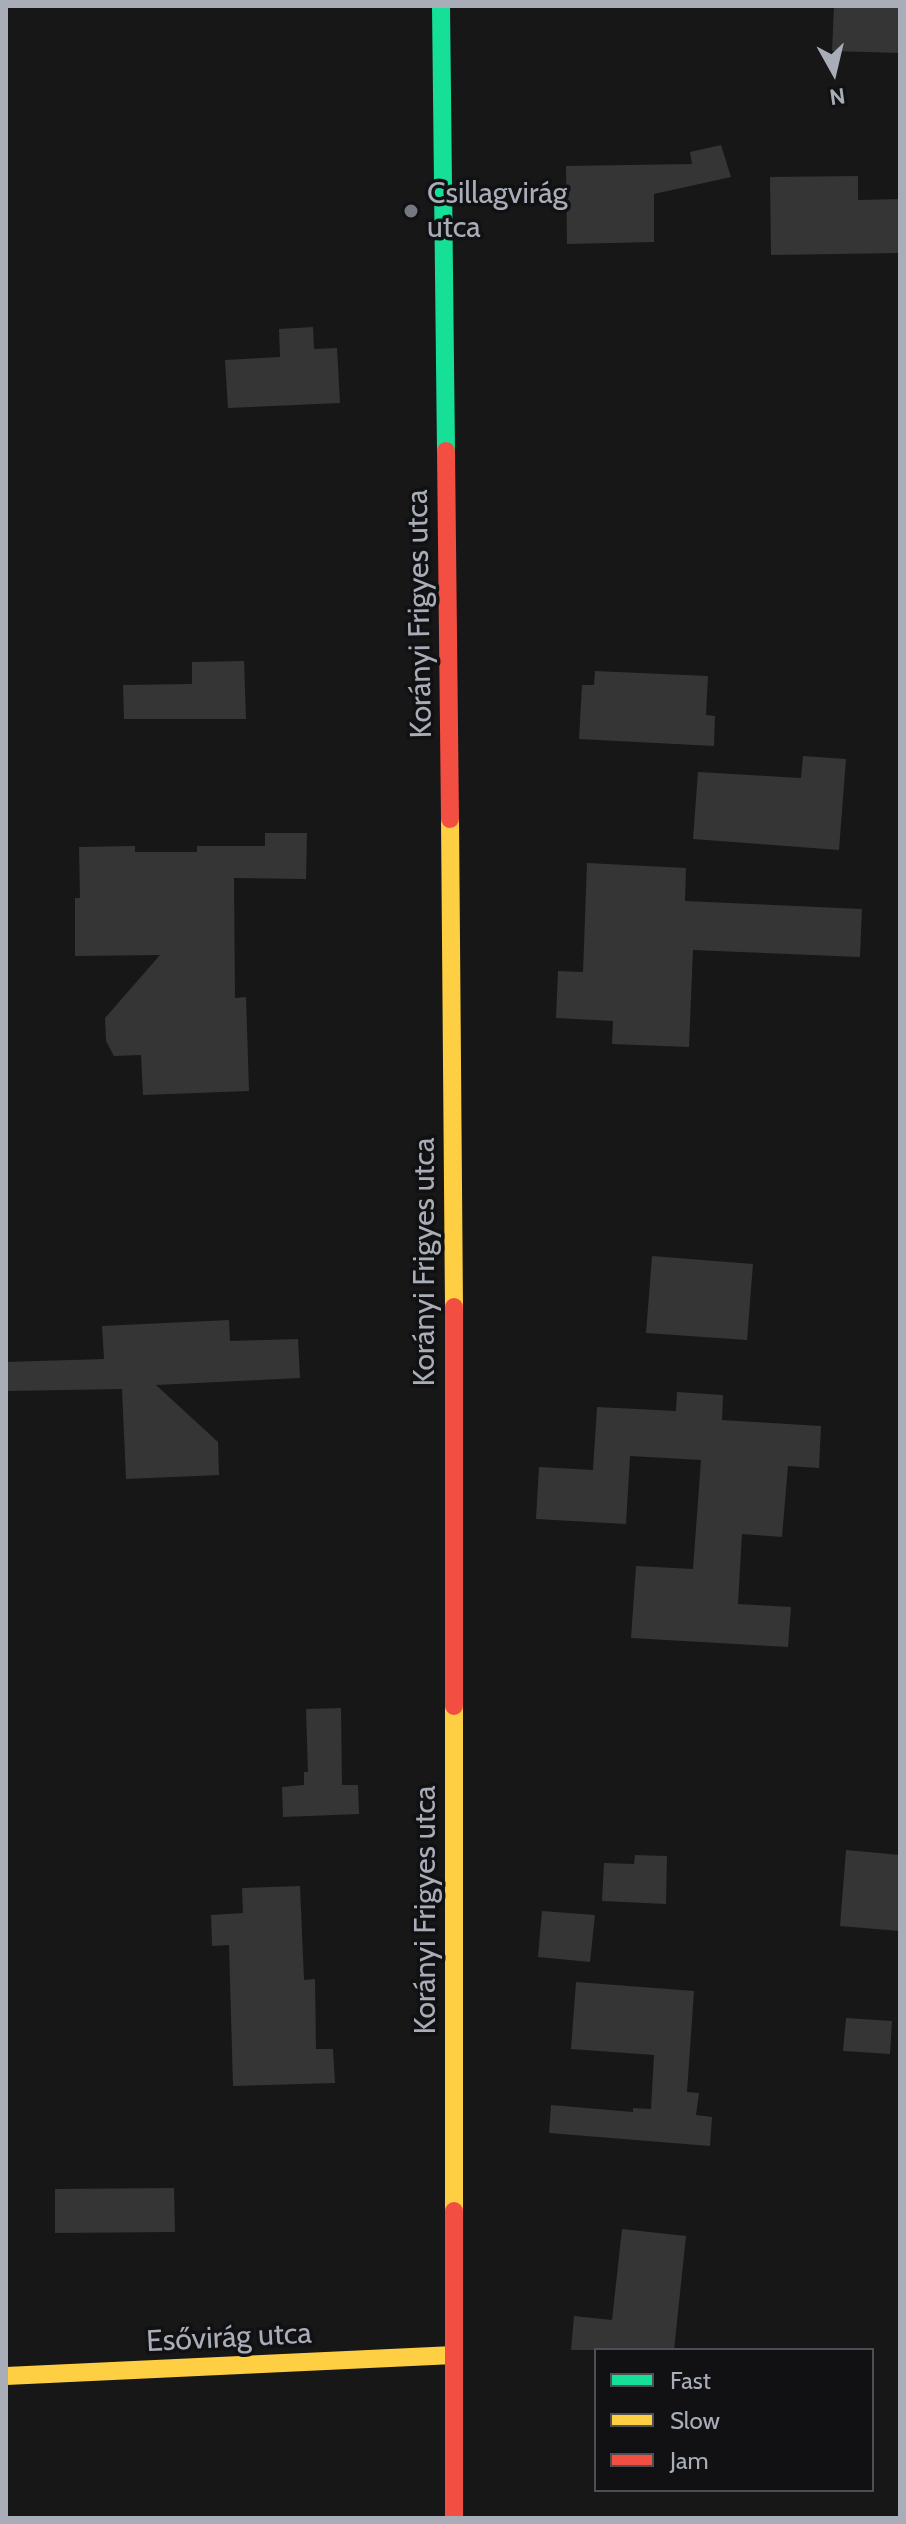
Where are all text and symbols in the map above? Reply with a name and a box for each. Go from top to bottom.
north arrow [794,32,874,112]
text: N [828,82,847,111]
place label: Csillagvirág utca [427,176,567,246]
marker: Csillagvirág utca [402,202,420,220]
street label: Korányi Frigyes utca [400,489,440,739]
street label: Korányi Frigyes utca [407,1138,443,1386]
street label: Korányi Frigyes utca [408,1786,444,2034]
street label: Esővirág utca [145,2316,313,2360]
legend [594,2348,874,2492]
text: Fast [670,2366,711,2395]
text: Slow [670,2406,720,2435]
text: Jam [670,2446,708,2475]

